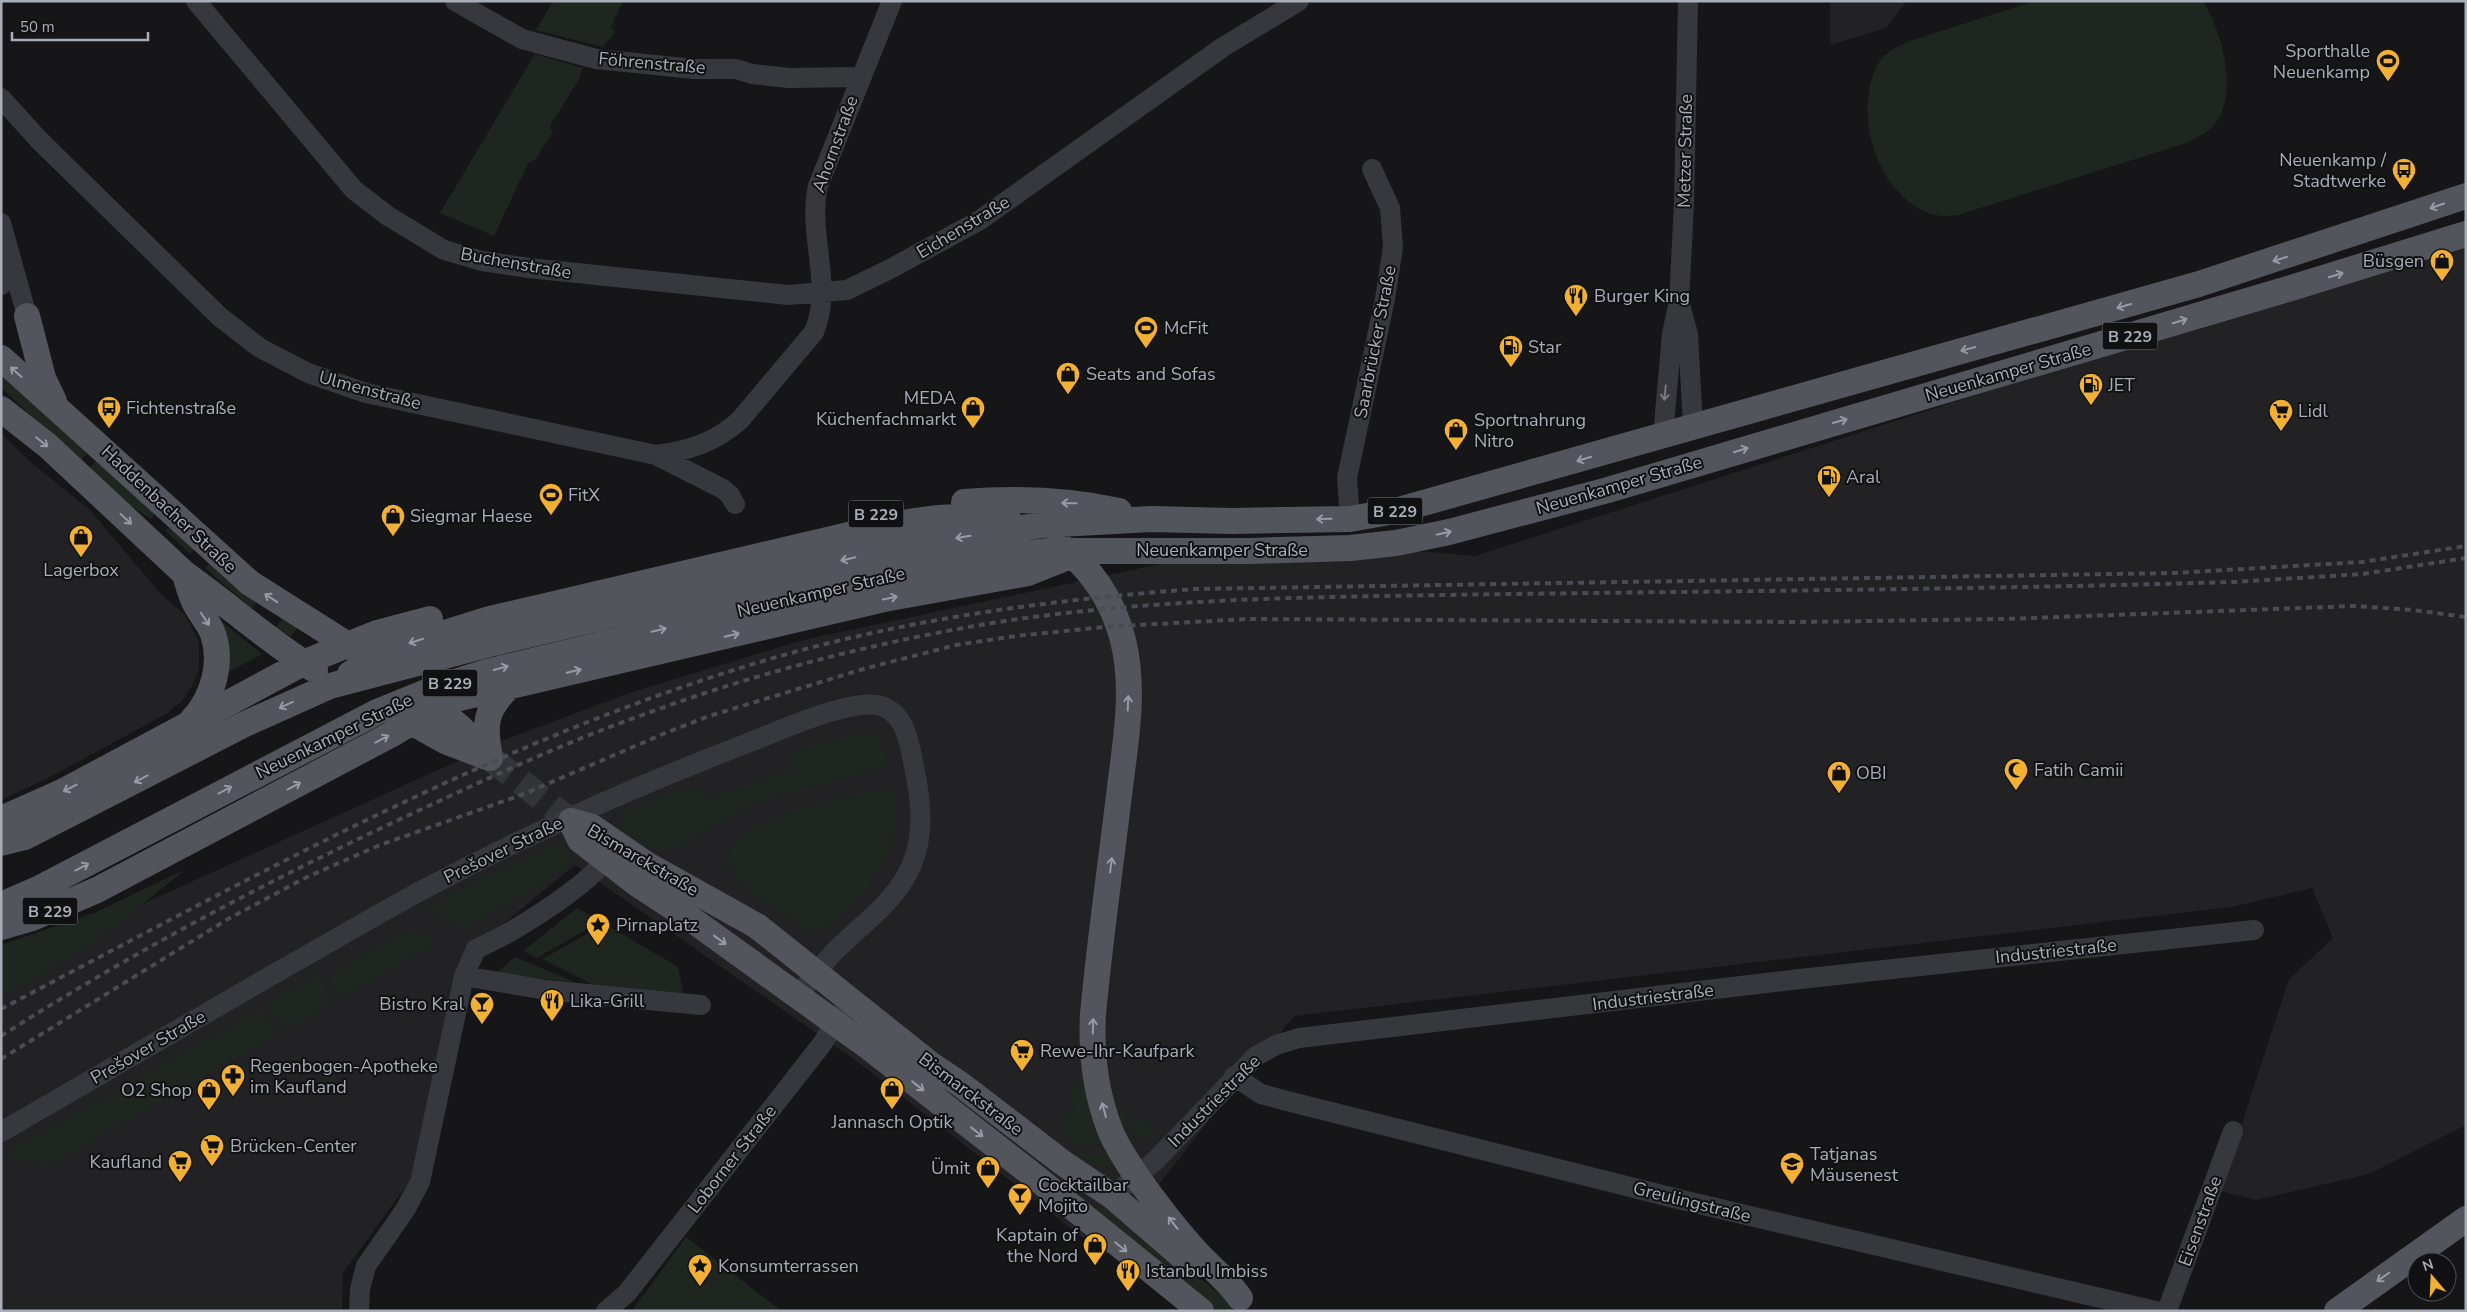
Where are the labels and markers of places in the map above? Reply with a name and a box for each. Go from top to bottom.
place label: Sporthalle Neuenkamp [2273,39,2370,84]
sports icon: Sporthalle Neuenkamp [2375,48,2401,82]
place label: Neuenkamp / Stadtwerke [2279,148,2387,193]
bus stop icon: Neuenkamp / Stadtwerke [2391,157,2417,191]
shop icon: Büsgen [2429,248,2455,282]
place label: Büsgen [2363,249,2424,273]
restaurant icon: Burger King [1563,283,1589,317]
place label: Burger King [1594,284,1690,308]
sports icon: McFit [1133,315,1159,349]
place label: McFit [1164,316,1209,340]
fuel station icon: Star [1498,334,1524,368]
place label: Star [1528,335,1562,359]
shop icon: Seats and Sofas [1055,361,1081,395]
place label: Seats and Sofas [1086,362,1216,386]
fuel station icon: JET [2078,372,2104,406]
place label: JET [2107,373,2135,397]
place label: MEDA Küchenfachmarkt [816,386,957,431]
bus stop icon: Fichtenstraße [96,395,122,429]
shop icon: MEDA Küchenfachmarkt [960,395,986,429]
place label: Fichtenstraße [126,396,236,420]
supermarket icon: Lidl [2268,398,2294,432]
place label: Lidl [2298,399,2328,423]
place label: Sportnahrung Nitro [1474,408,1586,453]
shop icon: Sportnahrung Nitro [1443,417,1469,451]
fuel station icon: Aral [1816,464,1842,498]
place label: Aral [1846,465,1881,489]
sports icon: FitX [538,482,564,516]
place label: FitX [568,483,600,507]
shop icon: Siegmar Haese [380,503,406,537]
place label: Siegmar Haese [410,504,532,528]
shop icon: Lagerbox [68,524,94,558]
place label: Lagerbox [43,558,119,582]
mosque icon: Fatih Camii [2003,757,2029,791]
place label: Fatih Camii [2034,758,2124,782]
shop icon: OBI [1826,760,1852,794]
place label: OBI [1856,761,1887,785]
place icon: Pirnaplatz [585,912,611,946]
place label: Pirnaplatz [616,913,698,937]
restaurant icon: Lika-Grill [539,988,565,1022]
place label: Lika-Grill [570,989,645,1013]
bar icon: Bistro Kral [469,991,495,1025]
place label: Bistro Kral [379,992,465,1016]
supermarket icon: Rewe-Ihr-Kaufpark [1009,1038,1035,1072]
place label: Rewe-Ihr-Kaufpark [1040,1039,1196,1063]
place label: Regenbogen-Apotheke im Kaufland [250,1054,438,1099]
pharmacy icon: Regenbogen-Apotheke im Kaufland [220,1063,246,1097]
shop icon: Jannasch Optik [879,1076,905,1110]
shop icon: O2 Shop [196,1077,222,1111]
place label: O2 Shop [121,1078,192,1102]
place label: Jannasch Optik [831,1110,953,1134]
supermarket icon: Brücken-Center [199,1133,225,1167]
place label: Brücken-Center [230,1134,357,1158]
place label: Tatjanas Mäusenest [1810,1142,1899,1187]
supermarket icon: Kaufland [167,1149,193,1183]
place label: Kaufland [90,1150,162,1174]
school or university icon: Tatjanas Mäusenest [1779,1151,1805,1185]
shop icon: Ümit [975,1155,1001,1189]
place label: Ümit [931,1156,971,1180]
place label: Cocktailbar Mojito [1038,1173,1129,1218]
bar icon: Cocktailbar Mojito [1007,1182,1033,1216]
place label: Kaptain of the Nord [996,1223,1079,1268]
shop icon: Kaptain of the Nord [1082,1232,1108,1266]
place icon: Konsumterrassen [687,1253,713,1287]
place label: Konsumterrassen [718,1254,859,1278]
restaurant icon: Istanbul Imbiss [1115,1258,1141,1292]
place label: Istanbul Imbiss [1146,1259,1268,1283]

